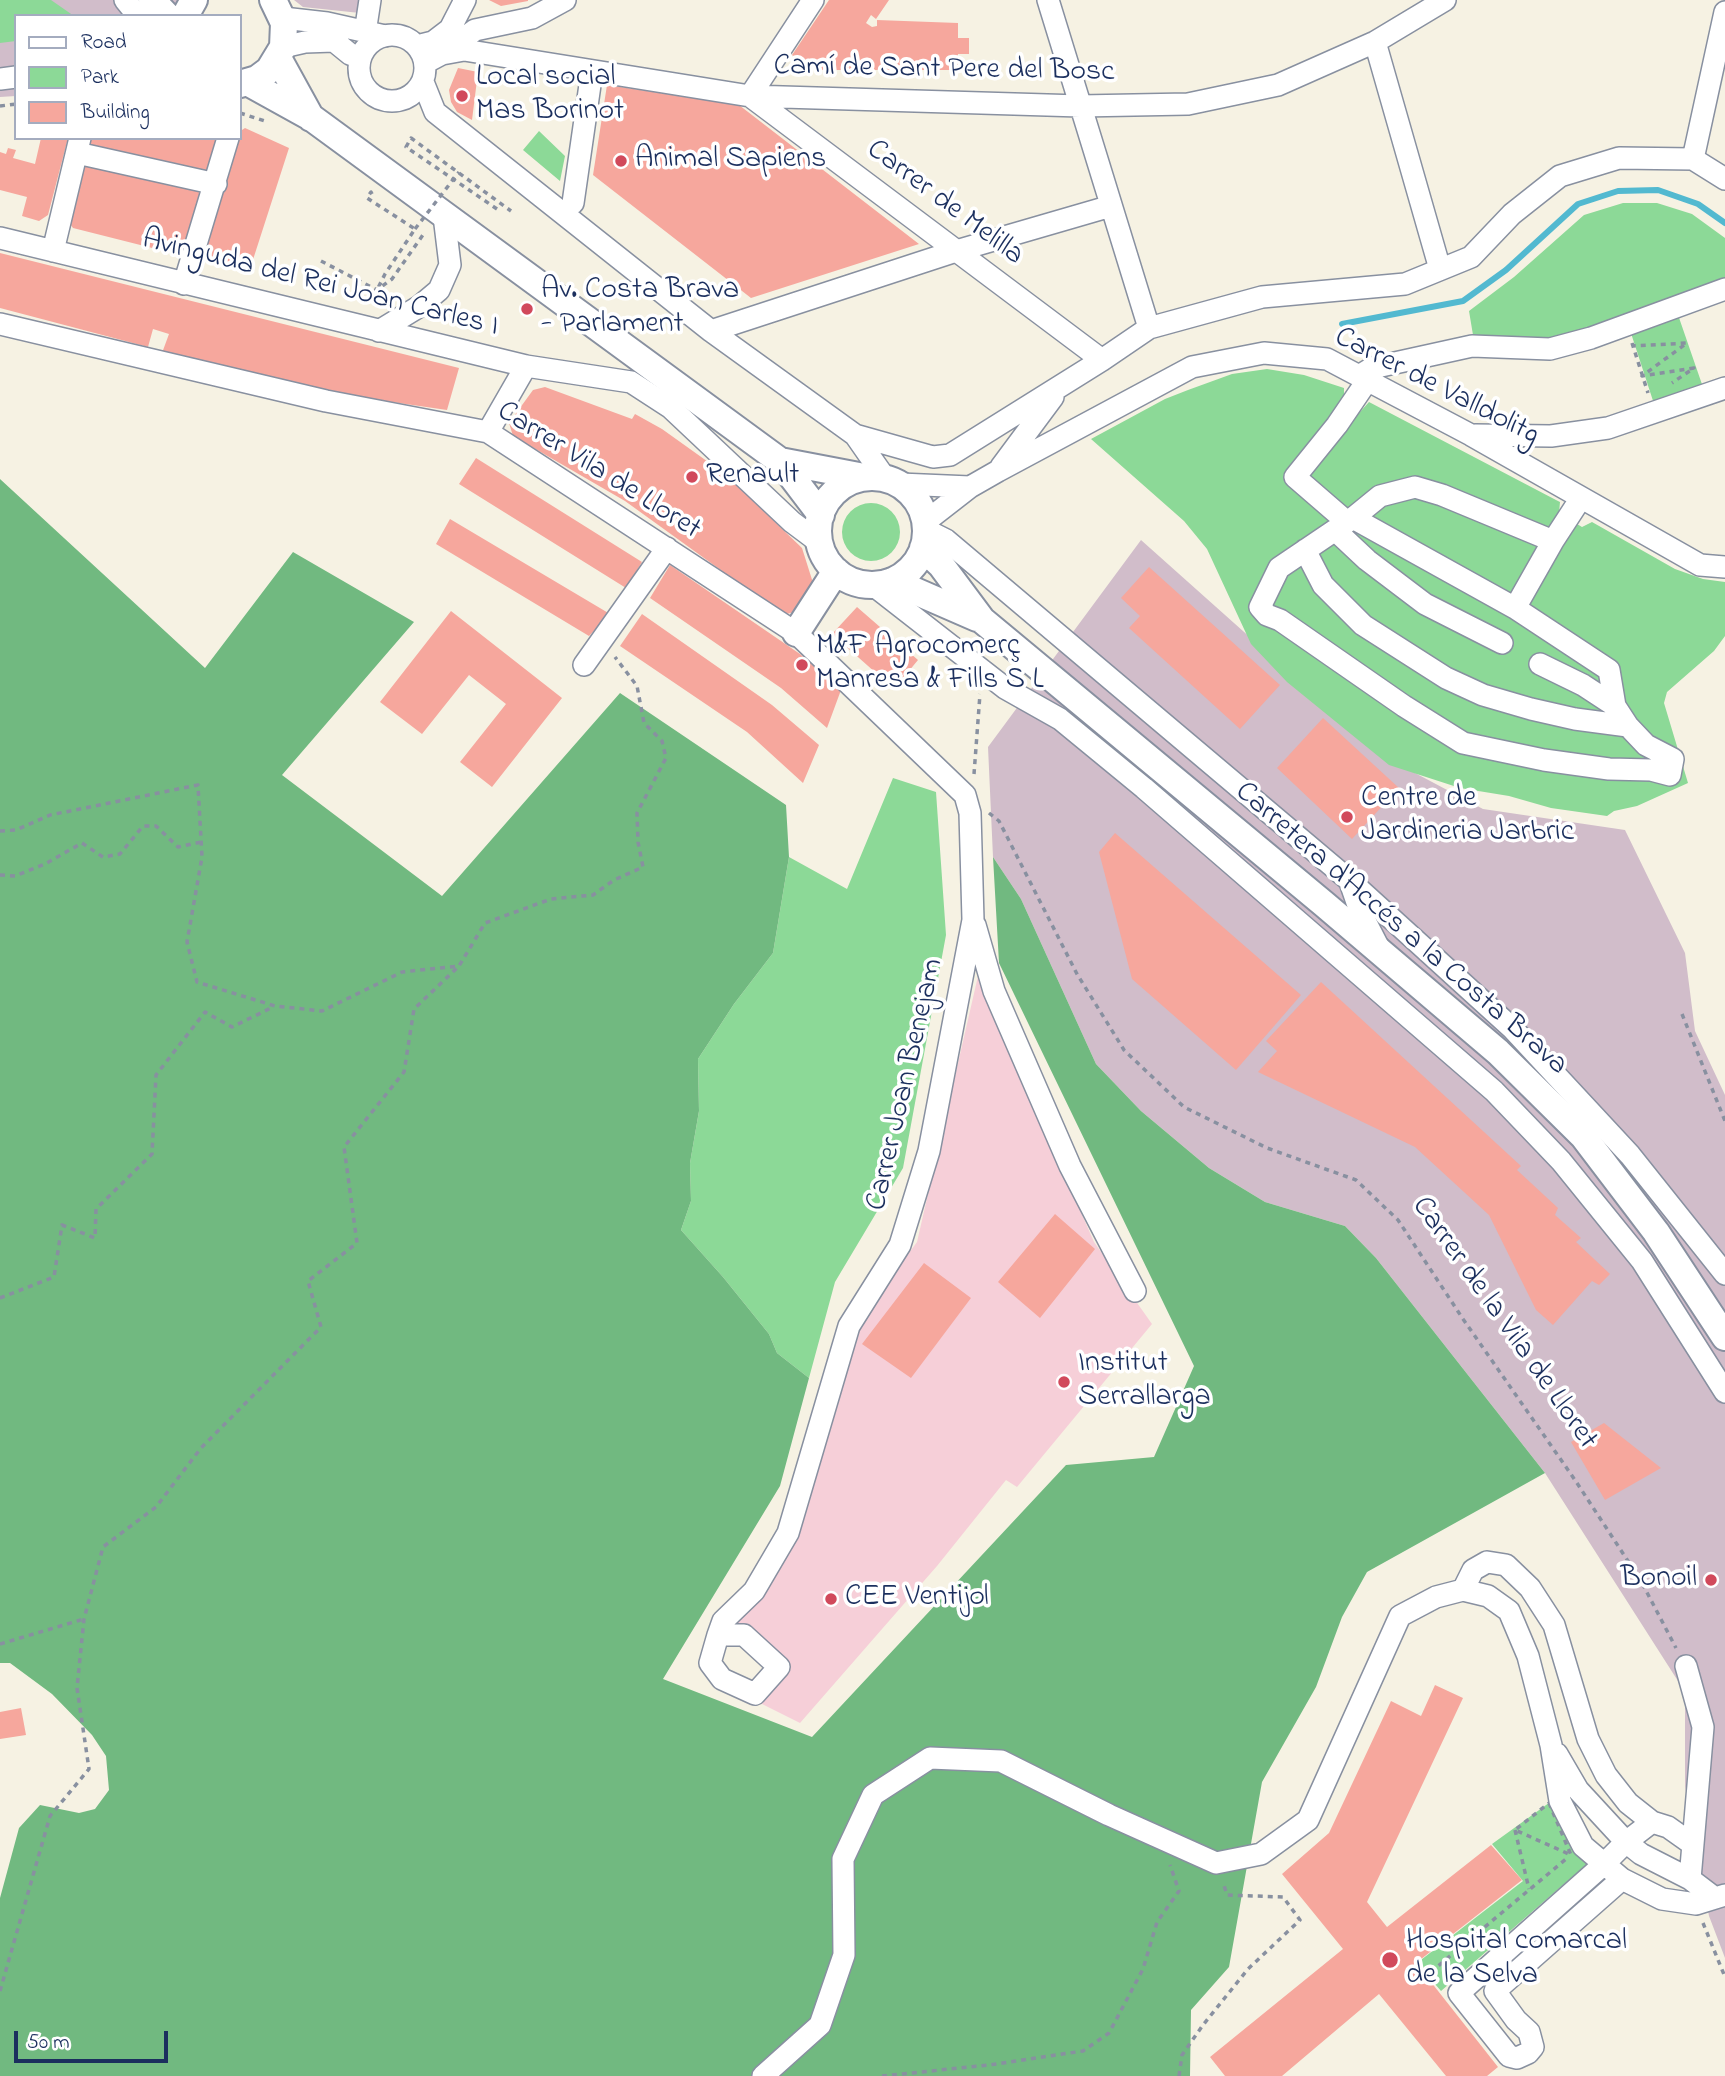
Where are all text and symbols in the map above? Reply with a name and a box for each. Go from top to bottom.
legend [14,14,242,140]
text: Road [81,28,127,58]
street label: Camí de Sant Pere del Bosc [773,50,1115,92]
place label: Local social Mas Borinot [476,61,624,132]
text: Park [81,63,119,93]
marker: Local social Mas Borinot [454,88,470,104]
text: Building [81,98,150,128]
street label: Carrer de Melilla [858,133,1030,275]
place label: Animal Sapiens [635,143,826,179]
marker: Animal Sapiens [613,153,629,169]
street label: Avinguda del Rei Joan Carles I [138,223,502,347]
place label: Av. Costa Brava - Parlament [541,274,739,344]
marker: Av. Costa Brava - Parlament [519,301,535,317]
street label: Carrer de Valldolitg [1327,321,1545,455]
street label: Carrer Vila de Lloret [489,395,707,549]
place label: Renault [706,459,799,495]
marker: Renault [684,469,700,485]
place label: M&F Agrocomerç Manresa & Fills S L [816,630,1044,700]
marker: M&F Agrocomerç Manresa & Fills S L [794,657,810,673]
street label: Carretera d'Accés a la Costa Brava [1226,776,1574,1084]
place label: Centre de Jardineria Jarbric [1361,782,1574,852]
marker: Centre de Jardineria Jarbric [1339,809,1355,825]
street label: Carrer Joan Benejam [860,955,954,1215]
street label: Carrer de la Vila de Lloret [1402,1191,1604,1457]
place label: Institut Serrallarga [1078,1347,1211,1418]
marker: Institut Serrallarga [1056,1374,1072,1390]
place label: Bonoil [1620,1562,1697,1598]
marker: Bonoil [1703,1572,1719,1588]
place label: CEE Ventijol [845,1581,989,1617]
marker: CEE Ventijol [823,1591,839,1607]
place label: Hospital comarcal de la Selva [1406,1925,1627,1996]
marker: Hospital comarcal de la Selva [1380,1950,1400,1970]
scale bar [18,2016,172,2060]
text: 50 m [27,2028,70,2058]

